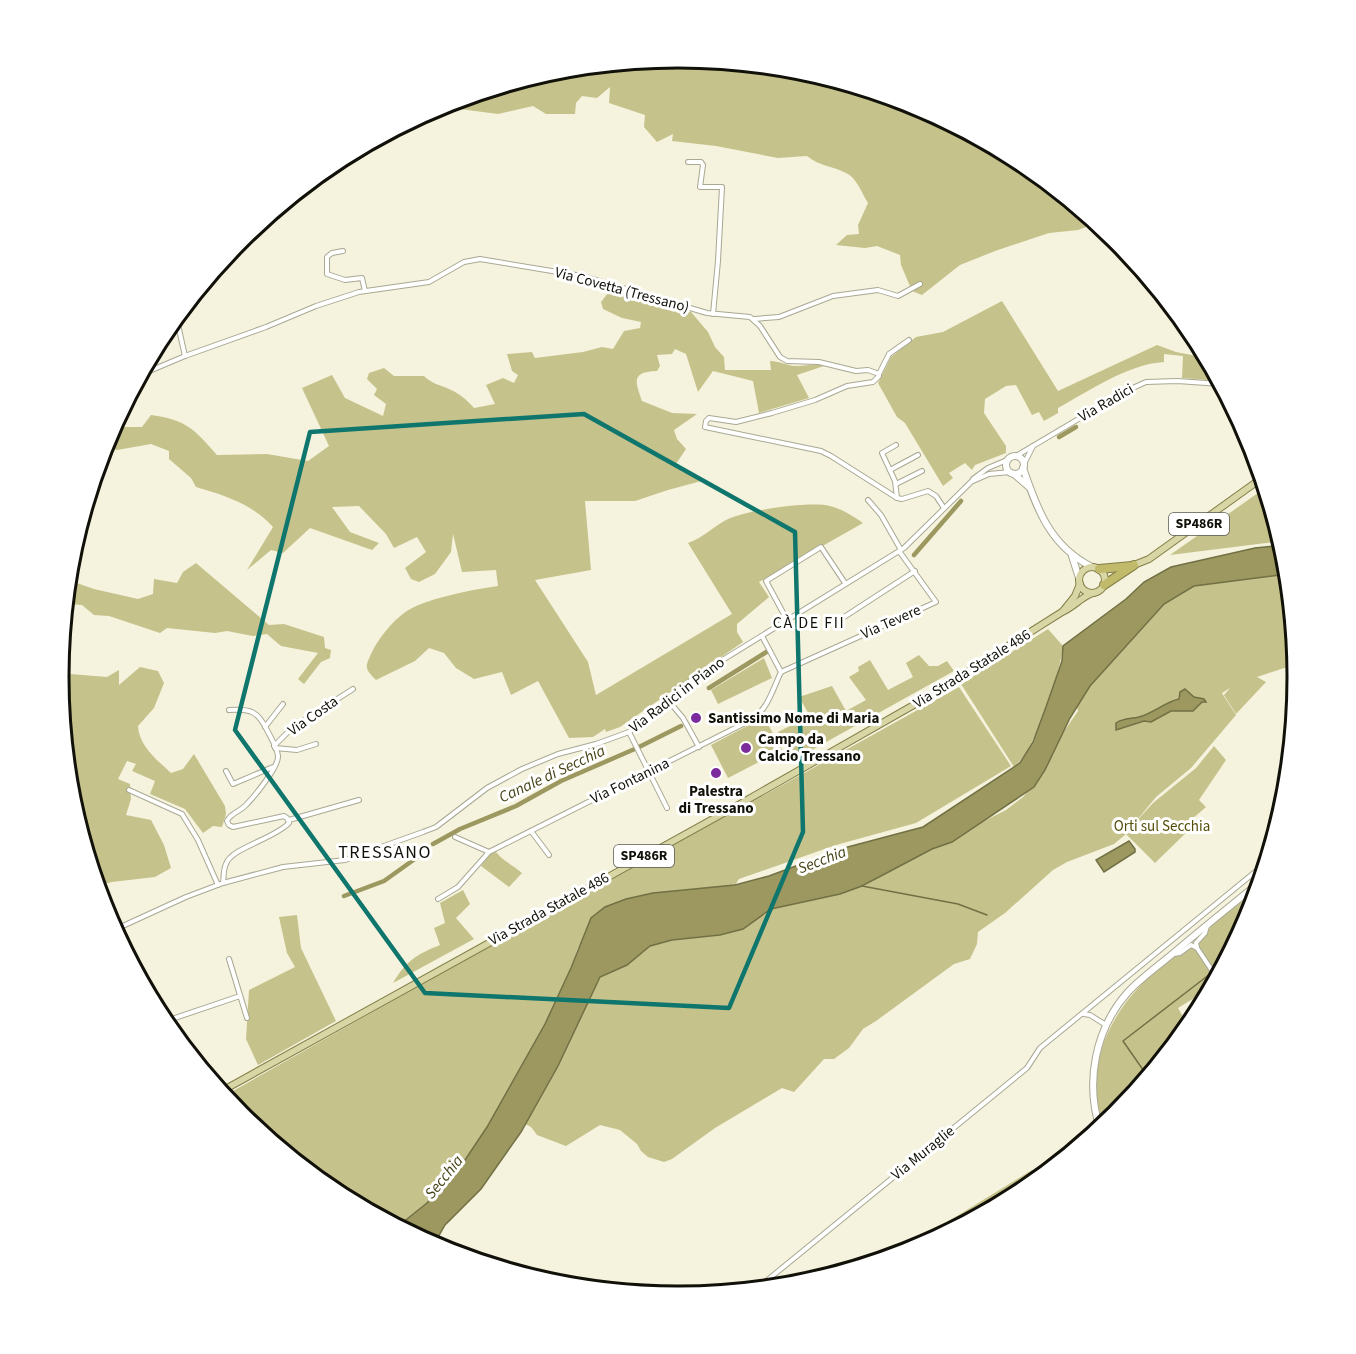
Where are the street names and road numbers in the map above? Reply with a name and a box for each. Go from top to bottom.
street label: Via Covetta (Tressano) [552,262,692,318]
street label: Via Radici [1075,379,1137,427]
road number: SP486R [1169,513,1229,535]
street label: Via Tevere [858,600,924,644]
street label: Via Strada Statale 486 [909,624,1035,714]
street label: Via Radici in Piano [625,652,729,738]
street label: Via Costa [284,691,342,741]
street label: Via Fontanina [587,753,673,809]
road number: SP486R [614,845,674,867]
street label: Via Strada Statale 486 [485,867,613,951]
street label: Via Muraglie [887,1121,959,1185]

